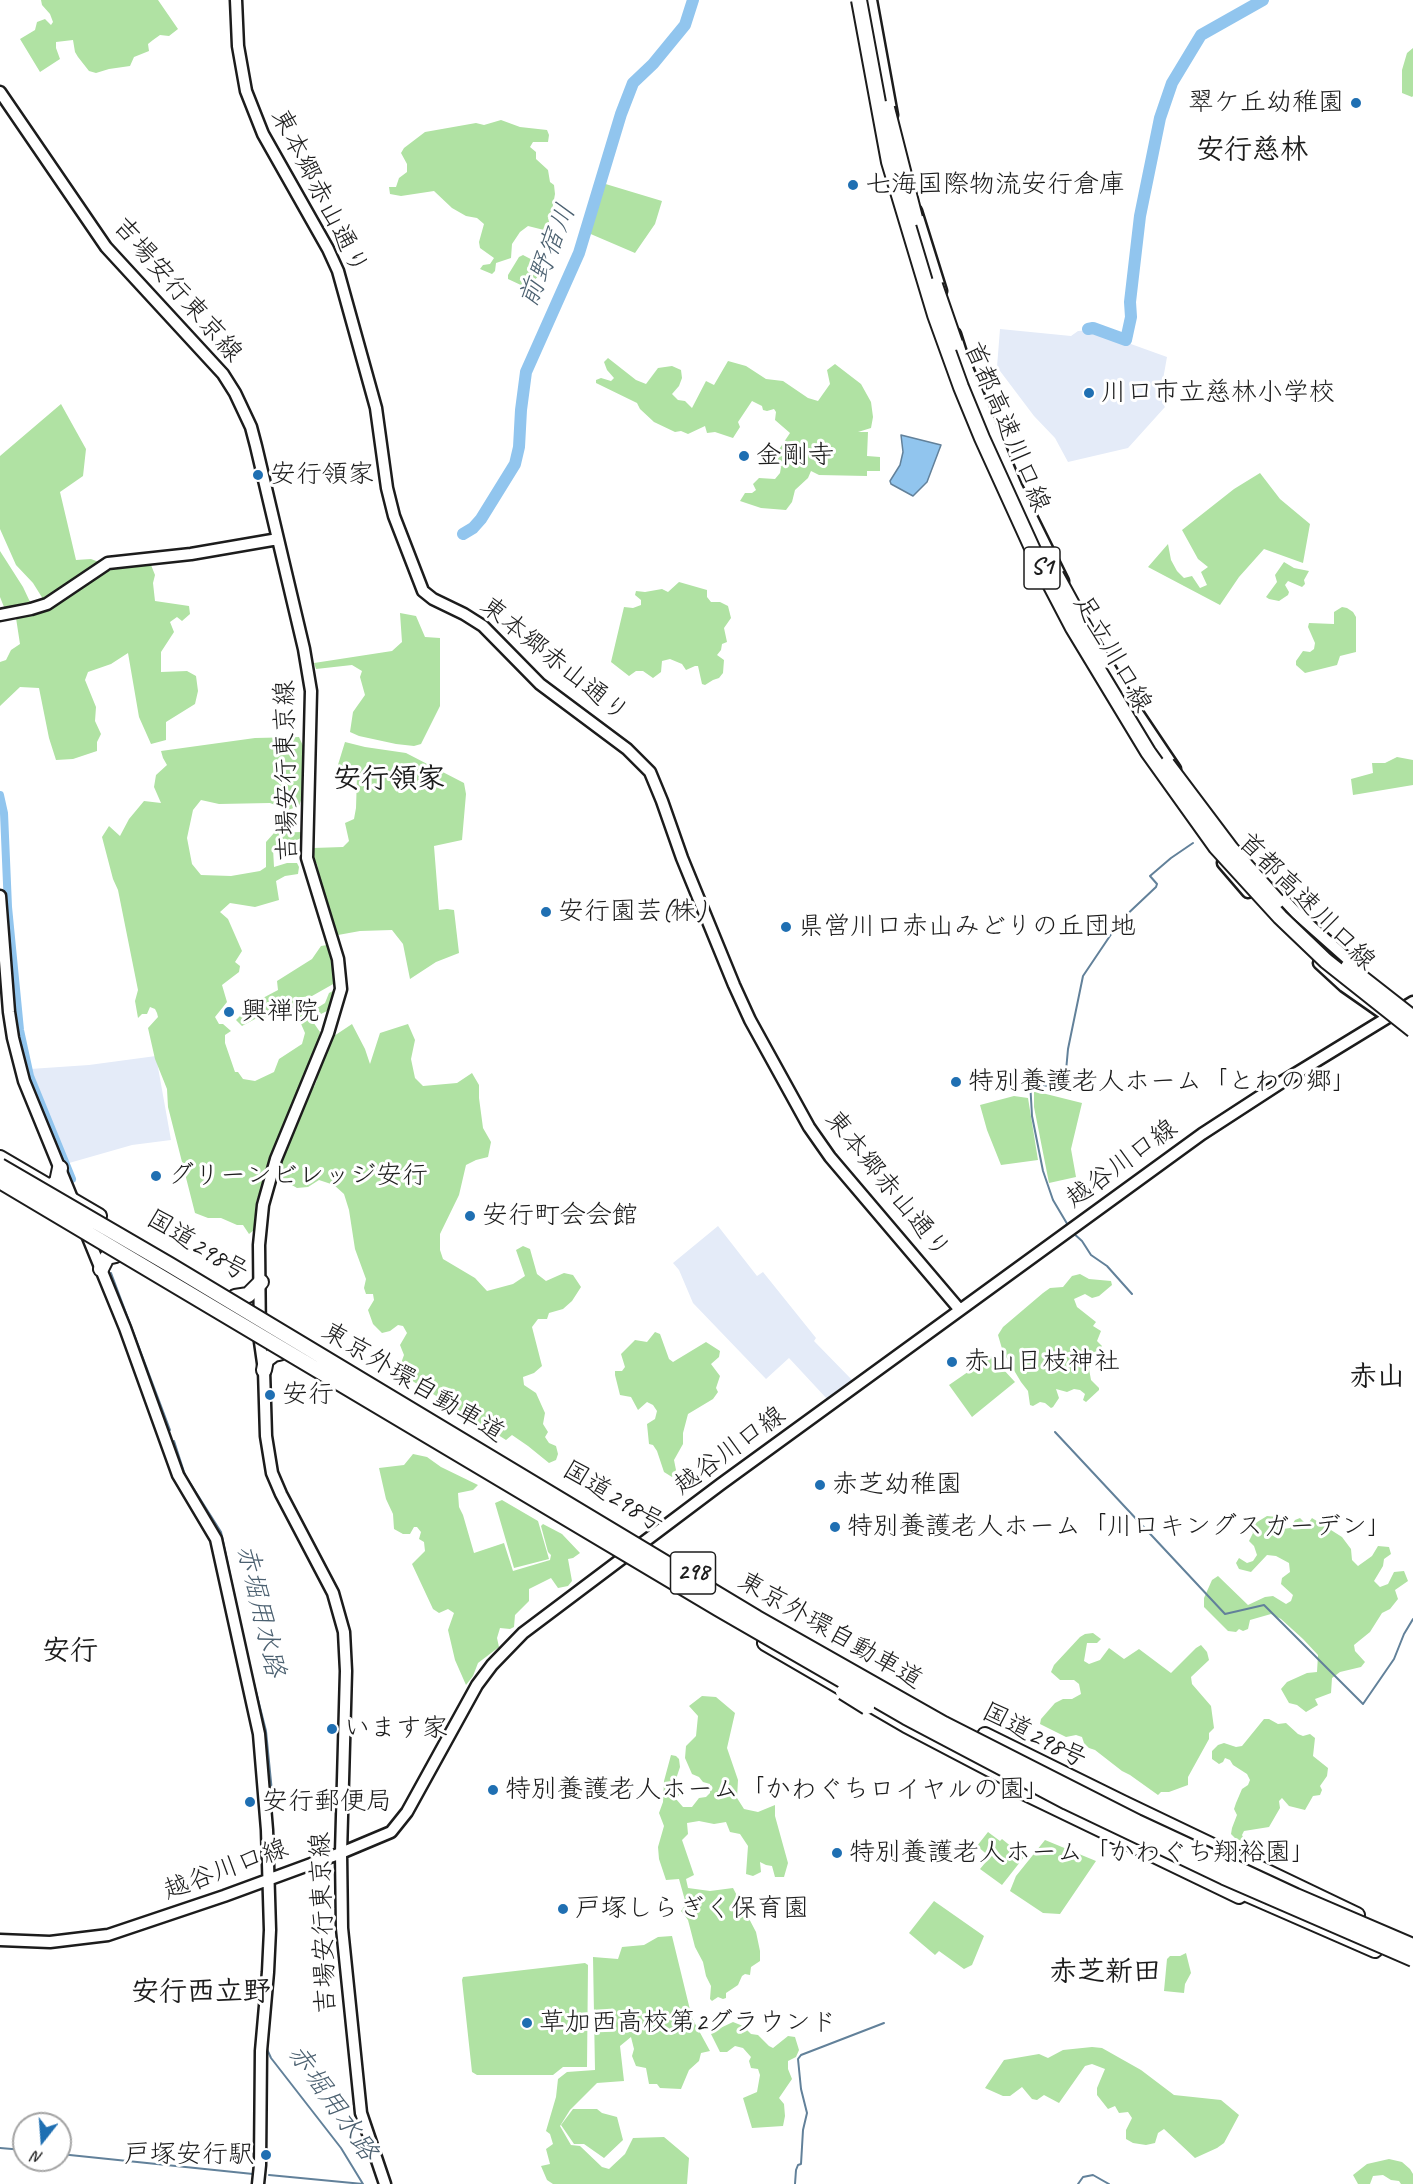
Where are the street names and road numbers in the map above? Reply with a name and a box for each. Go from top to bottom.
street label: 東本郷赤山通り [264,104,374,280]
street label: 吉場安行東京線 [106,211,248,369]
street label: 首都高速川口線 [956,337,1056,517]
road number: S1 [1024,547,1060,589]
street label: 足立川口線 [1066,590,1158,718]
street label: 東本郷赤山通り [473,591,635,729]
street label: 吉場安行東京線 [270,680,304,862]
street label: 首都高速川口線 [1231,827,1381,977]
street label: 東本郷赤山通り [818,1104,956,1266]
street label: 越谷川口線 [1060,1113,1184,1215]
street label: 国道298号 [140,1204,254,1288]
street label: 東京外環自動車道 [316,1316,510,1450]
street label: 越谷川口線 [668,1400,792,1502]
street label: 国道298号 [556,1455,670,1539]
road number: 298 [670,1552,716,1594]
street label: 東京外環自動車道 [732,1565,928,1697]
street label: 国道298号 [977,1696,1091,1776]
street label: 吉場安行東京線 [305,1832,343,2014]
street label: 越谷川口線 [160,1833,292,1907]

